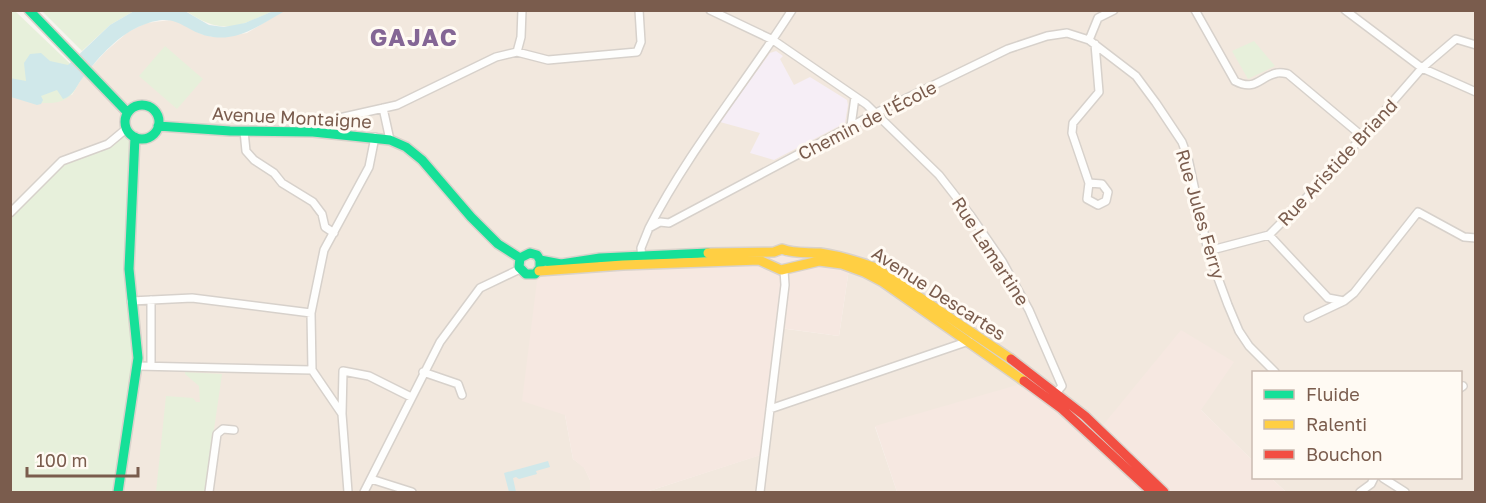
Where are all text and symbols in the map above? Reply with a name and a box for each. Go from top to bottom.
district label: GAJAC [370,22,458,51]
street label: Chemin de l'École [794,76,940,164]
street label: Rue Aristide Briand [1273,94,1401,230]
street label: Avenue Montaigne [212,102,372,132]
street label: Rue Jules Ferry [1172,146,1230,282]
street label: Rue Lamartine [948,192,1034,310]
street label: Avenue Descartes [868,242,1010,344]
legend [1252,371,1462,479]
text: Fluide [1306,383,1360,405]
text: Ralenti [1306,413,1367,435]
scale bar [27,440,138,478]
text: Bouchon [1306,443,1383,465]
text: 100 m [36,449,87,471]

